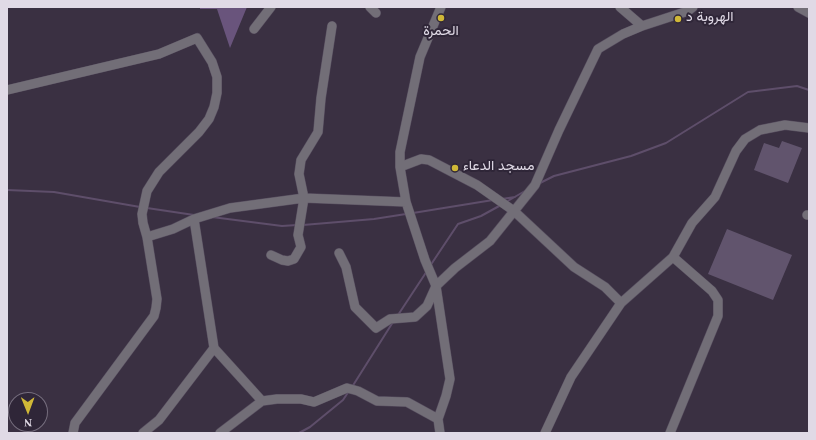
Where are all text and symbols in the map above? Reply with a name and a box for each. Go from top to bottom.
place label: الهروبة د [686,11,734,27]
marker: الحمرة [436,13,446,23]
marker: الهروبة د [673,14,683,24]
place label: الحمرة [423,25,459,41]
place label: مسجد الدعاء [463,160,534,176]
marker: مسجد الدعاء [450,163,460,173]
north arrow [8,392,48,432]
text: N [24,417,32,429]

